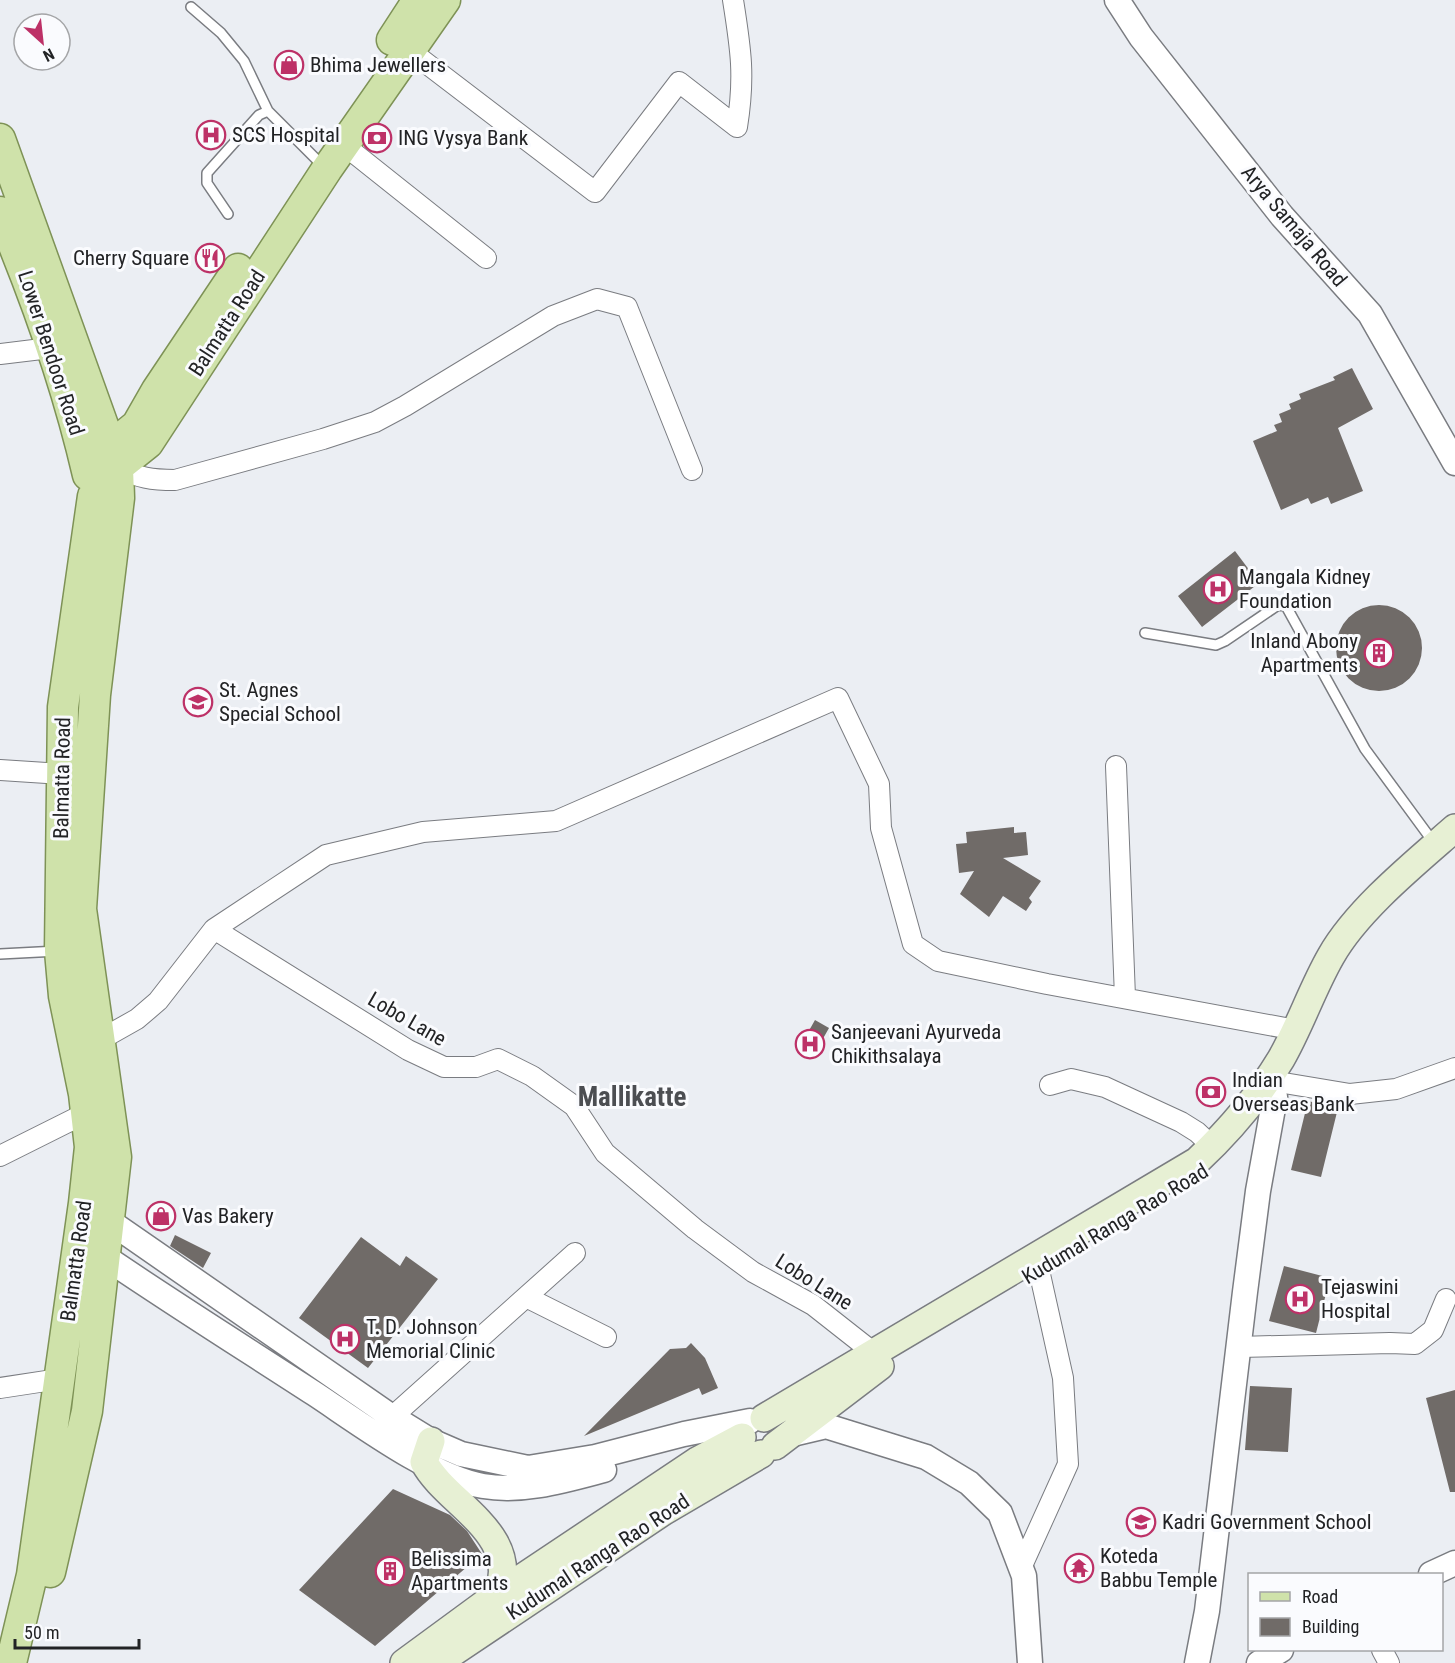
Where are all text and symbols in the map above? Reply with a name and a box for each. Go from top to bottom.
north arrow [12,12,72,72]
text: N [40,44,57,66]
shop icon: Bhima Jewellers [273,49,305,81]
place label: Bhima Jewellers [310,53,446,77]
hospital icon: SCS Hospital [195,119,227,151]
bank icon: ING Vysya Bank [361,122,393,154]
place label: SCS Hospital [232,123,340,147]
place label: ING Vysya Bank [398,126,529,150]
street label: Arya Samaja Road [1236,161,1352,291]
restaurant icon: Cherry Square [194,242,226,274]
place label: Cherry Square [73,246,189,270]
street label: Balmatta Road [184,265,270,381]
street label: Lower Bendoor Road [13,268,89,438]
place label: Mangala Kidney Foundation [1239,565,1371,613]
hospital icon: Mangala Kidney Foundation [1202,573,1234,605]
place label: Inland Abony Apartments [1250,629,1358,677]
building icon: Inland Abony Apartments [1363,637,1395,669]
place label: St. Agnes Special School [219,678,341,726]
school or university icon: St. Agnes Special School [182,686,214,718]
street label: Balmatta Road [49,717,75,839]
street label: Lobo Lane [364,987,451,1051]
place label: Sanjeevani Ayurveda Chikithsalaya [831,1020,1001,1068]
hospital icon: Sanjeevani Ayurveda Chikithsalaya [794,1028,826,1060]
place label: Indian Overseas Bank [1232,1068,1355,1116]
bank icon: Indian Overseas Bank [1195,1076,1227,1108]
district label: Mallikatte [578,1081,686,1113]
street label: Kudumal Ranga Rao Road [1018,1159,1212,1289]
street label: Balmatta Road [56,1199,96,1323]
shop icon: Vas Bakery [145,1200,177,1232]
place label: Vas Bakery [182,1204,274,1228]
street label: Lobo Lane [771,1249,857,1315]
place label: Tejaswini Hospital [1321,1275,1399,1323]
hospital icon: Tejaswini Hospital [1284,1283,1316,1315]
place label: T. D. Johnson Memorial Clinic [366,1315,495,1363]
hospital icon: T. D. Johnson Memorial Clinic [329,1323,361,1355]
street label: Kudumal Ranga Rao Road [502,1489,694,1625]
school or university icon: Kadri Government School [1125,1506,1157,1538]
place label: Kadri Government School [1162,1510,1372,1534]
place label: Koteda Babbu Temple [1100,1544,1218,1592]
place label: Belissima Apartments [411,1547,508,1595]
temple icon: Koteda Babbu Temple [1063,1552,1095,1584]
building icon: Belissima Apartments [374,1555,406,1587]
legend [1248,1573,1443,1651]
text: Road [1302,1586,1338,1607]
scale bar [15,1612,140,1650]
text: Building [1302,1616,1359,1637]
text: 50 m [24,1622,59,1643]

